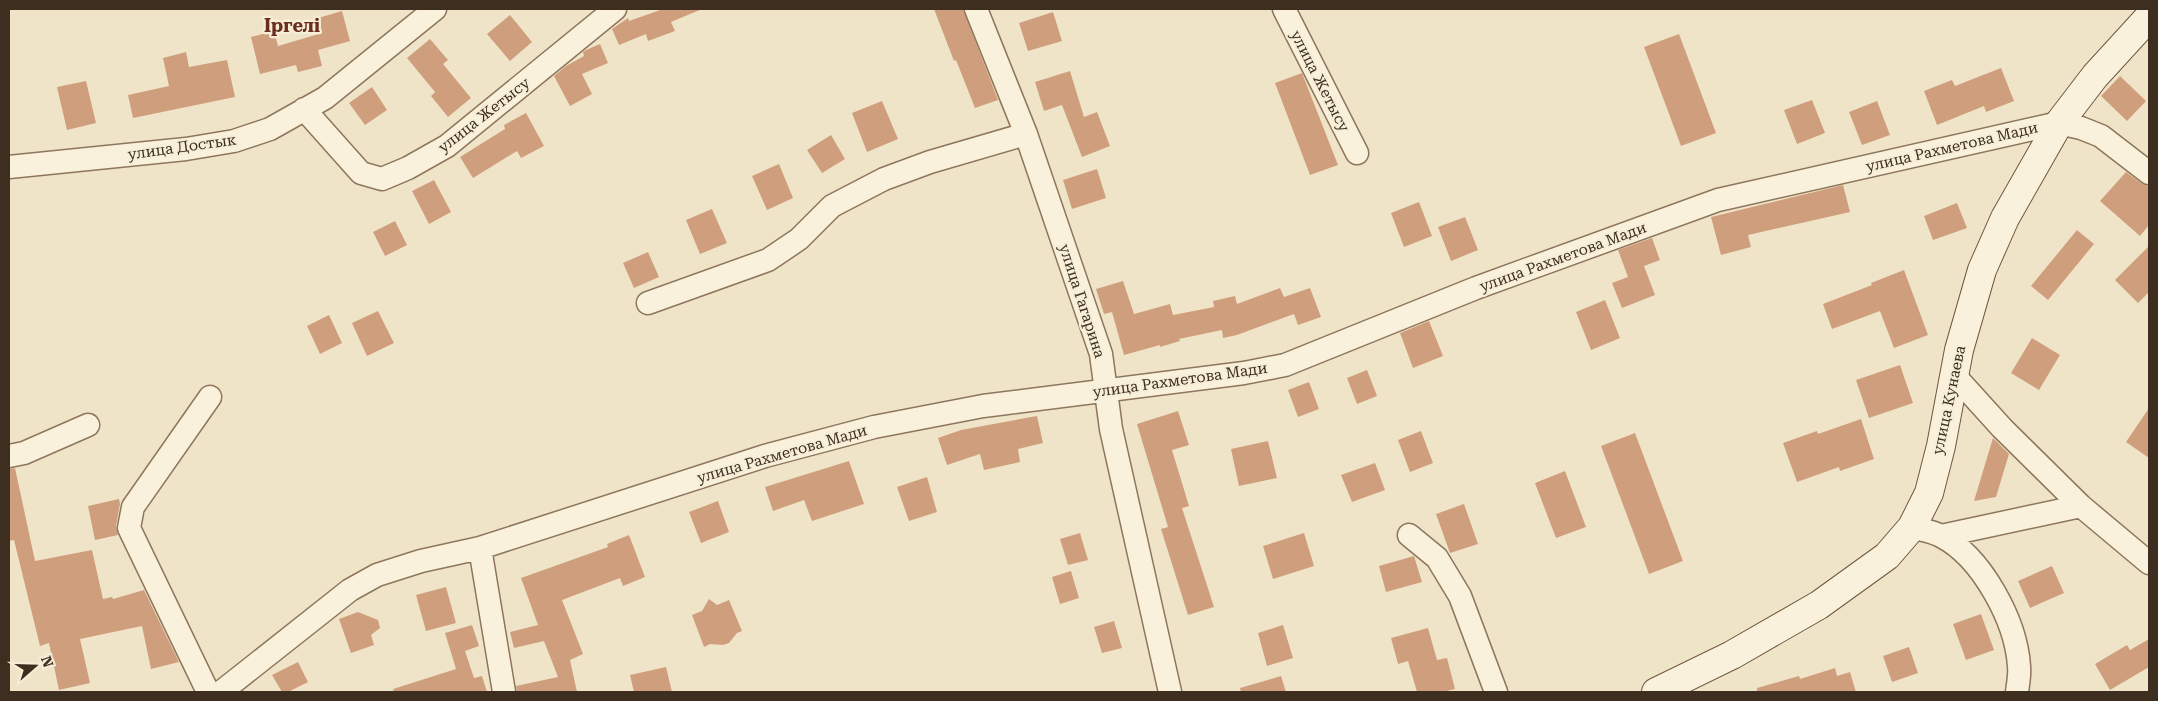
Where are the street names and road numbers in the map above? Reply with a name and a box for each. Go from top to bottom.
street label: улица Жетысу [1287,27,1353,135]
street label: улица Жетысу [435,74,533,156]
street label: улица Рахметова Мади [1864,118,2040,176]
street label: улица Достык [127,130,238,164]
street label: улица Рахметова Мади [1477,218,1649,296]
street label: улица Гагарина [1055,242,1109,360]
street label: улица Кунаева [1929,344,1969,456]
street label: улица Рахметова Мади [1092,359,1268,401]
street label: улица Рахметова Мади [695,421,869,487]

